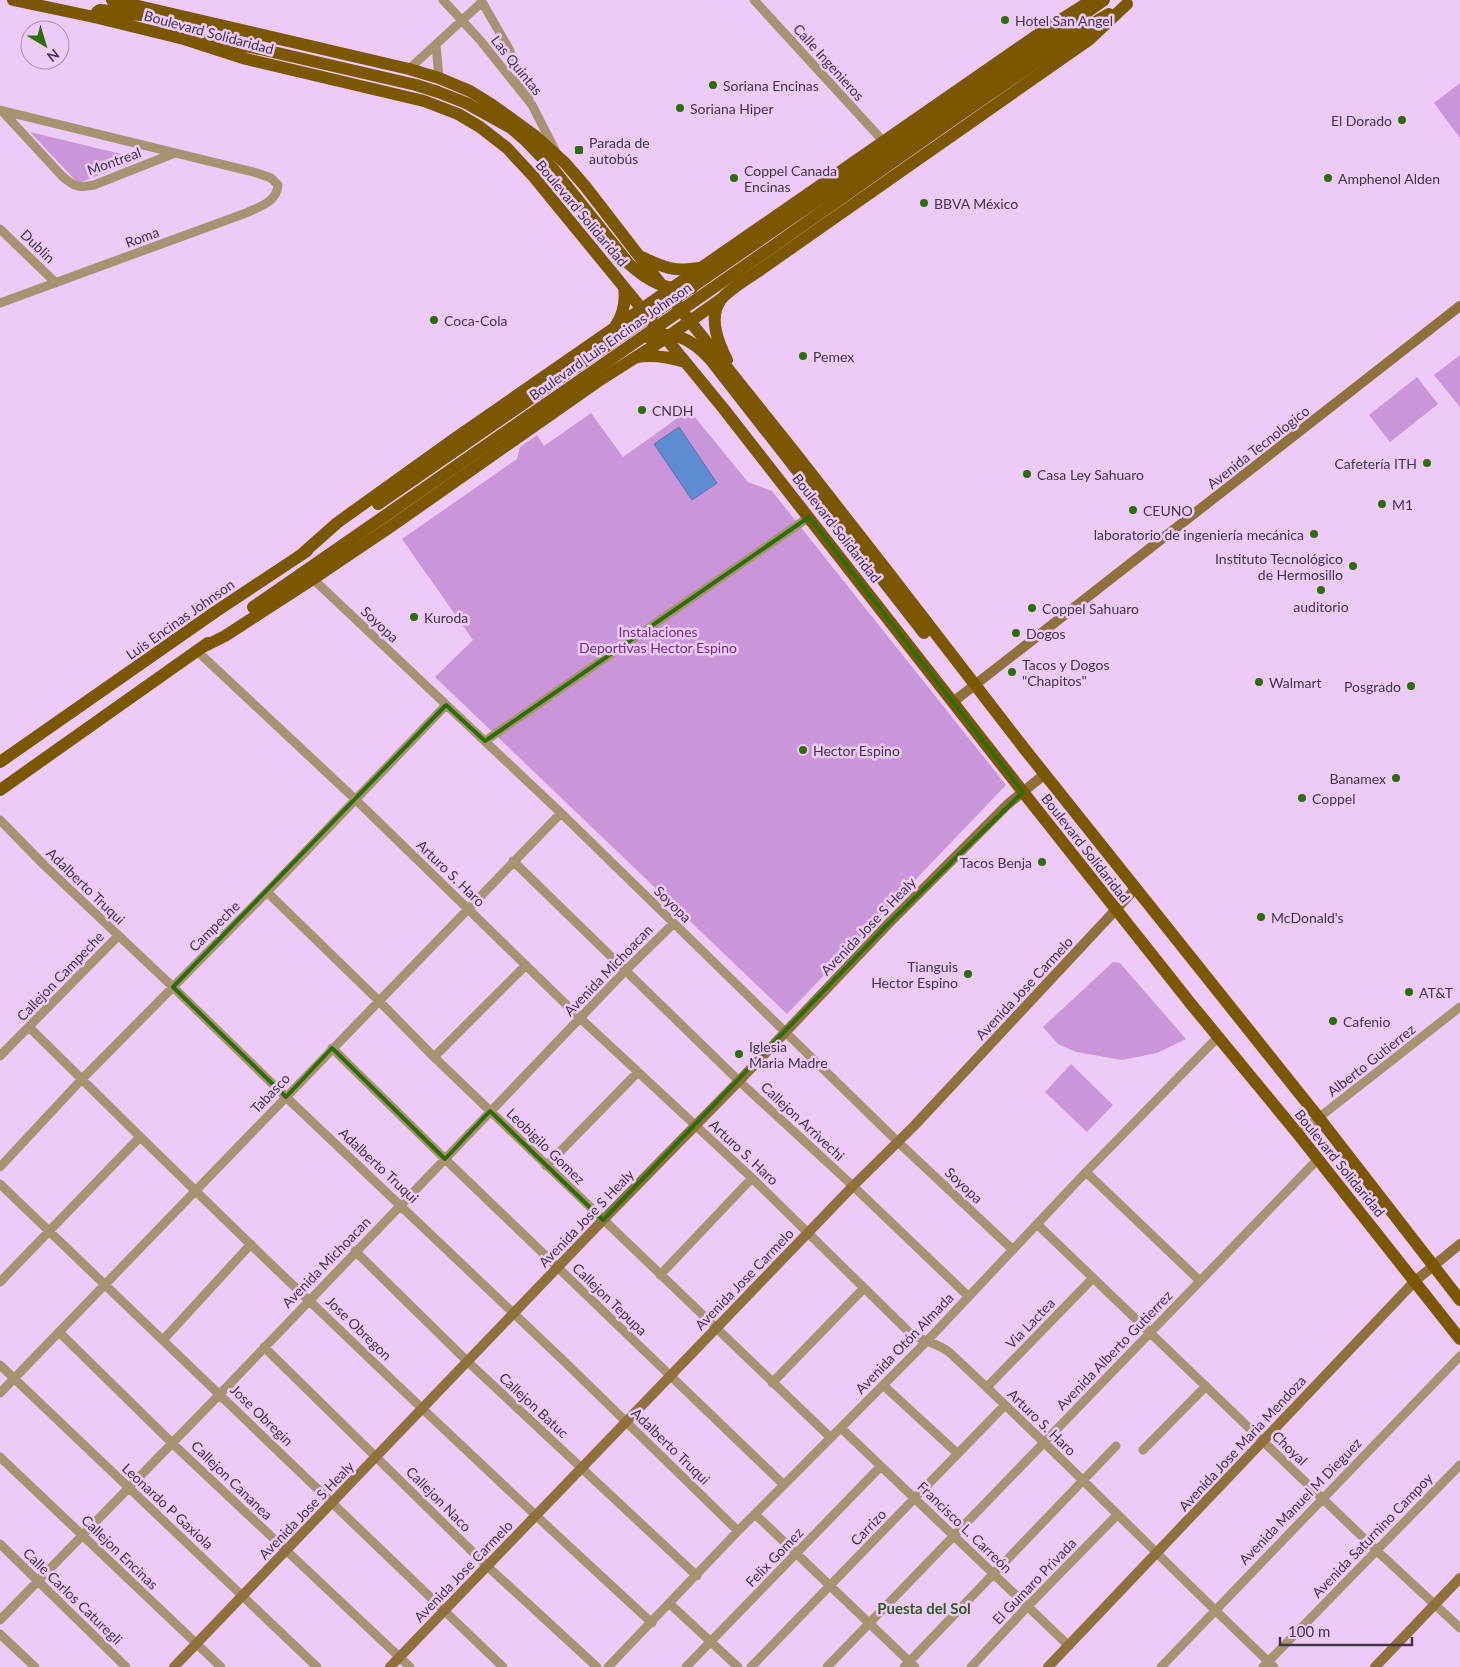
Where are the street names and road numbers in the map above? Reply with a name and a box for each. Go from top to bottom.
street label: Boulevard Solidaridad [142,7,276,57]
street label: Calle Ingenieros [790,20,868,104]
street label: Las Quintas [488,32,546,98]
street label: Montreal [85,143,143,179]
street label: Boulevard Solidaridad [533,156,631,270]
street label: Roma [123,223,161,251]
street label: Dublin [17,226,59,266]
street label: Boulevard Luis Encinas Johnson [526,278,694,404]
street label: Avenida Tecnologico [1203,402,1313,492]
street label: Boulevard Solidaridad [789,470,885,586]
street label: Luis Encinas Johnson [123,575,237,663]
street label: Soyopa [358,602,402,646]
street label: Boulevard Solidaridad [1038,790,1134,906]
street label: Arturo S. Haro [413,836,489,910]
street label: Adalberto Truqui [43,844,129,928]
street label: Avenida Jose S Healy [817,873,920,979]
street label: Soyopa [651,882,695,926]
street label: Campeche [185,897,243,955]
street label: Avenida Michoacan [560,921,656,1019]
street label: Callejon Campeche [13,928,107,1024]
street label: Avenida Jose Carmelo [972,933,1076,1043]
street label: Alberto Gutierrez [1324,1020,1418,1100]
street label: Tabasco [247,1069,293,1117]
street label: Callejon Arrivechi [758,1078,848,1164]
street label: Leobigilo Gomez [503,1104,589,1188]
street label: Boulevard Solidaridad [1291,1106,1389,1220]
street label: Arturo S. Haro [706,1116,782,1188]
street label: Adalberto Truqui [336,1124,422,1206]
street label: Soyopa [942,1163,986,1207]
street label: Avenida Jose S Healy [535,1165,638,1271]
street label: Avenida Michoacan [278,1213,374,1311]
street label: Avenida Jose Carmelo [691,1225,797,1333]
street label: Callejon Tepupa [569,1259,651,1339]
street label: Avenida Alberto Gutierrez [1052,1287,1176,1413]
street label: Avenida Otón Almada [851,1289,957,1397]
street label: Jose Obregon [323,1292,395,1364]
street label: Via Lactea [1002,1294,1058,1352]
street label: Callejon Batuc [496,1369,572,1442]
street label: Avenida Jose Maria Mendoza [1175,1372,1309,1514]
street label: Jose Obregin [227,1381,297,1449]
street label: Arturo S. Haro [1004,1385,1080,1459]
street label: Adalberto Truqui [628,1404,714,1488]
street label: Choyal [1269,1427,1311,1469]
street label: Avenida Manuel M Dieguez [1235,1434,1365,1568]
street label: Callejon Cananea [188,1437,276,1523]
street label: Avenida Jose S Healy [255,1457,358,1563]
street label: Leonardo P Gaxiola [119,1459,217,1553]
street label: Callejon Naco [403,1463,475,1535]
street label: Avenida Saturnino Campoy [1308,1469,1436,1601]
street label: Francisco L. Carreón [914,1478,1016,1576]
street label: Carrizo [847,1505,889,1549]
street label: Callejon Encinas [78,1511,162,1593]
street label: Avenida Jose Carmelo [410,1517,516,1625]
street label: Felix Gomez [742,1524,806,1590]
street label: El Gumaro Privada [989,1534,1079,1628]
street label: Calle Carlos Caturegli [20,1544,126,1648]

